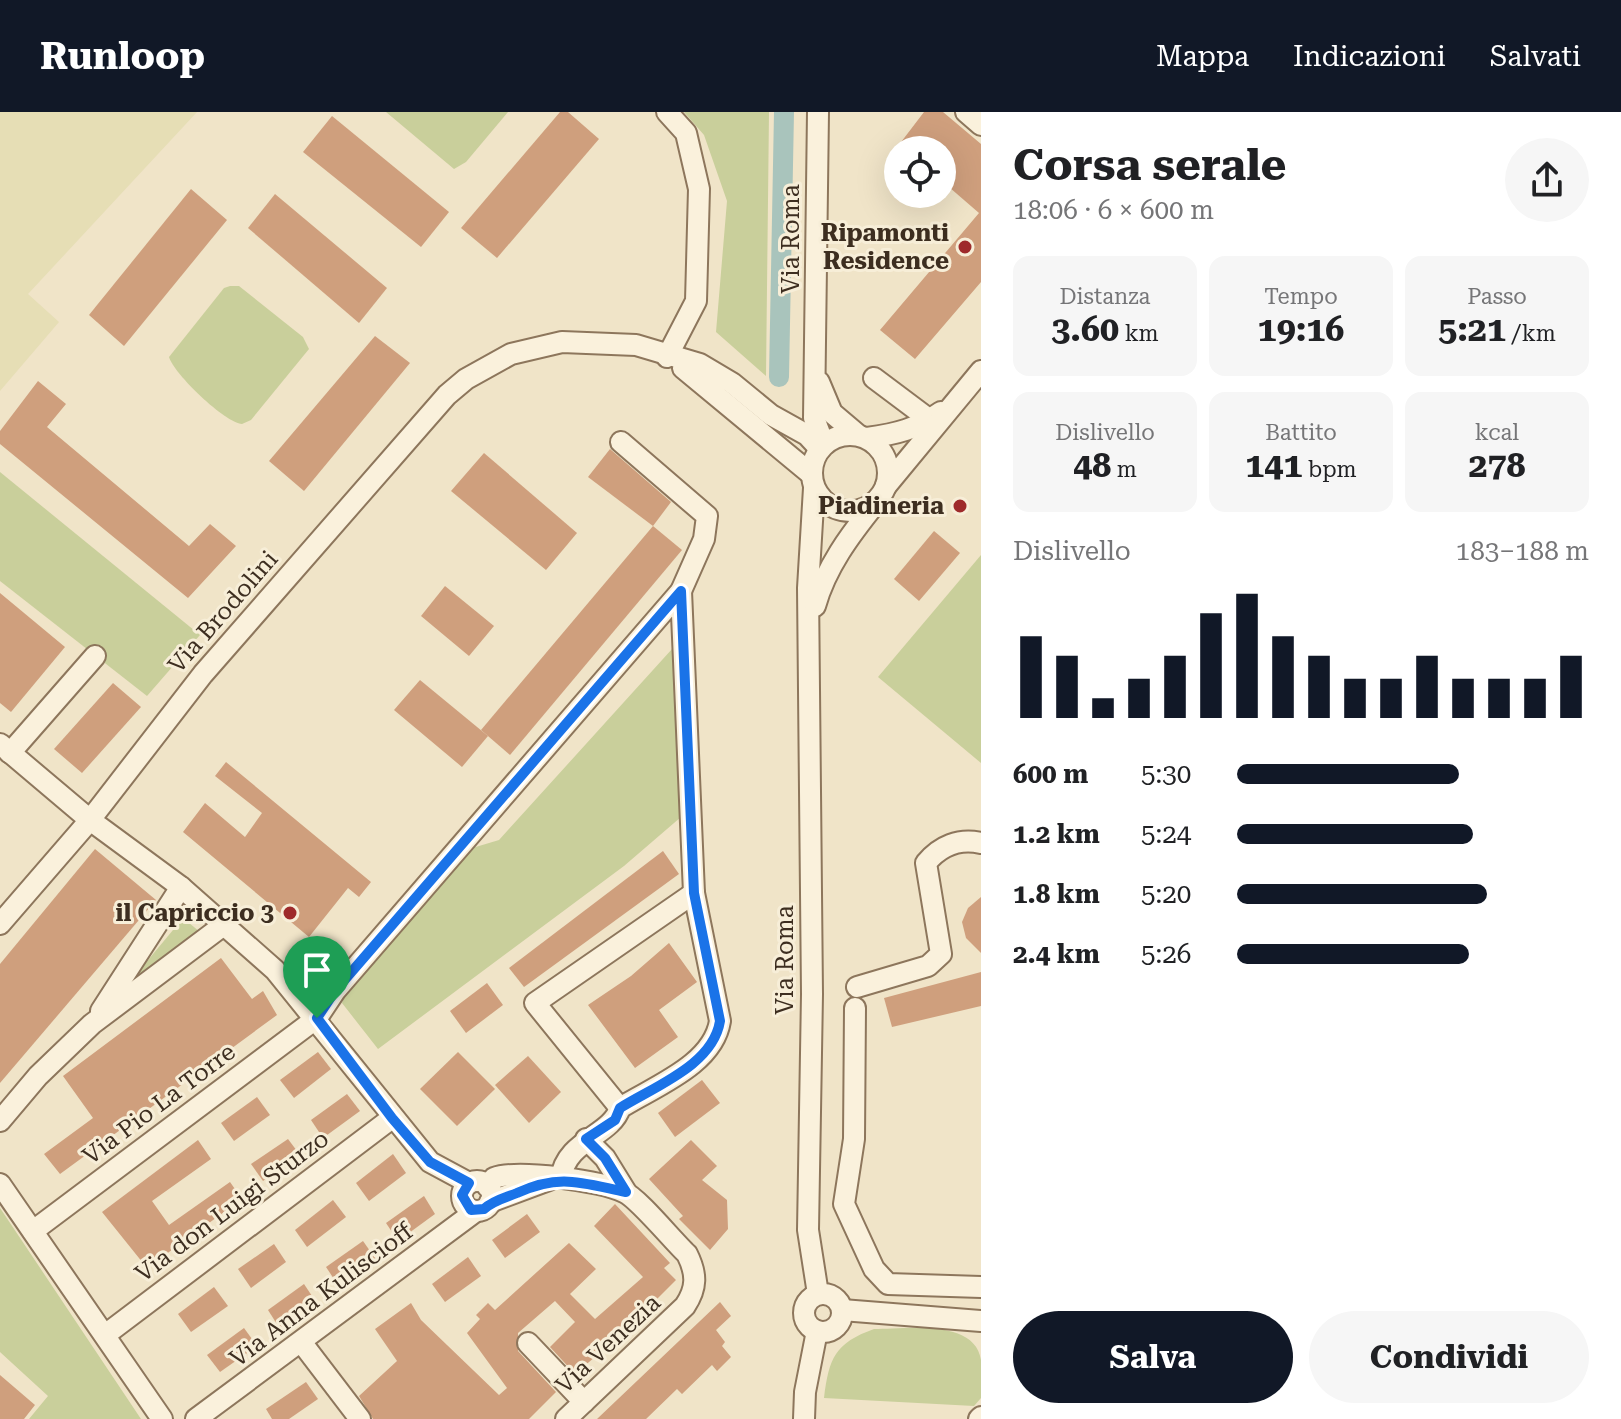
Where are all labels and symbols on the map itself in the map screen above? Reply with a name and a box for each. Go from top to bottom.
street label: Via Roma [777,184,805,294]
place label: Ripamonti Residence [821,219,949,275]
marker: Ripamonti Residence [956,238,974,256]
place label: Piadineria [818,492,944,520]
marker: Piadineria [951,497,969,515]
street label: Via Brodolini [162,545,284,679]
place label: il Capriccio 3 [116,899,274,927]
marker: il Capriccio 3 [281,904,299,922]
street label: Via Roma [771,905,799,1015]
pin [283,936,351,1018]
street label: Via Pio La Torre [77,1038,241,1170]
street label: Via don Luigi Sturzo [130,1124,334,1288]
street label: Via Anna Kuliscioff [224,1217,418,1373]
street label: Via Venezia [550,1289,666,1399]

